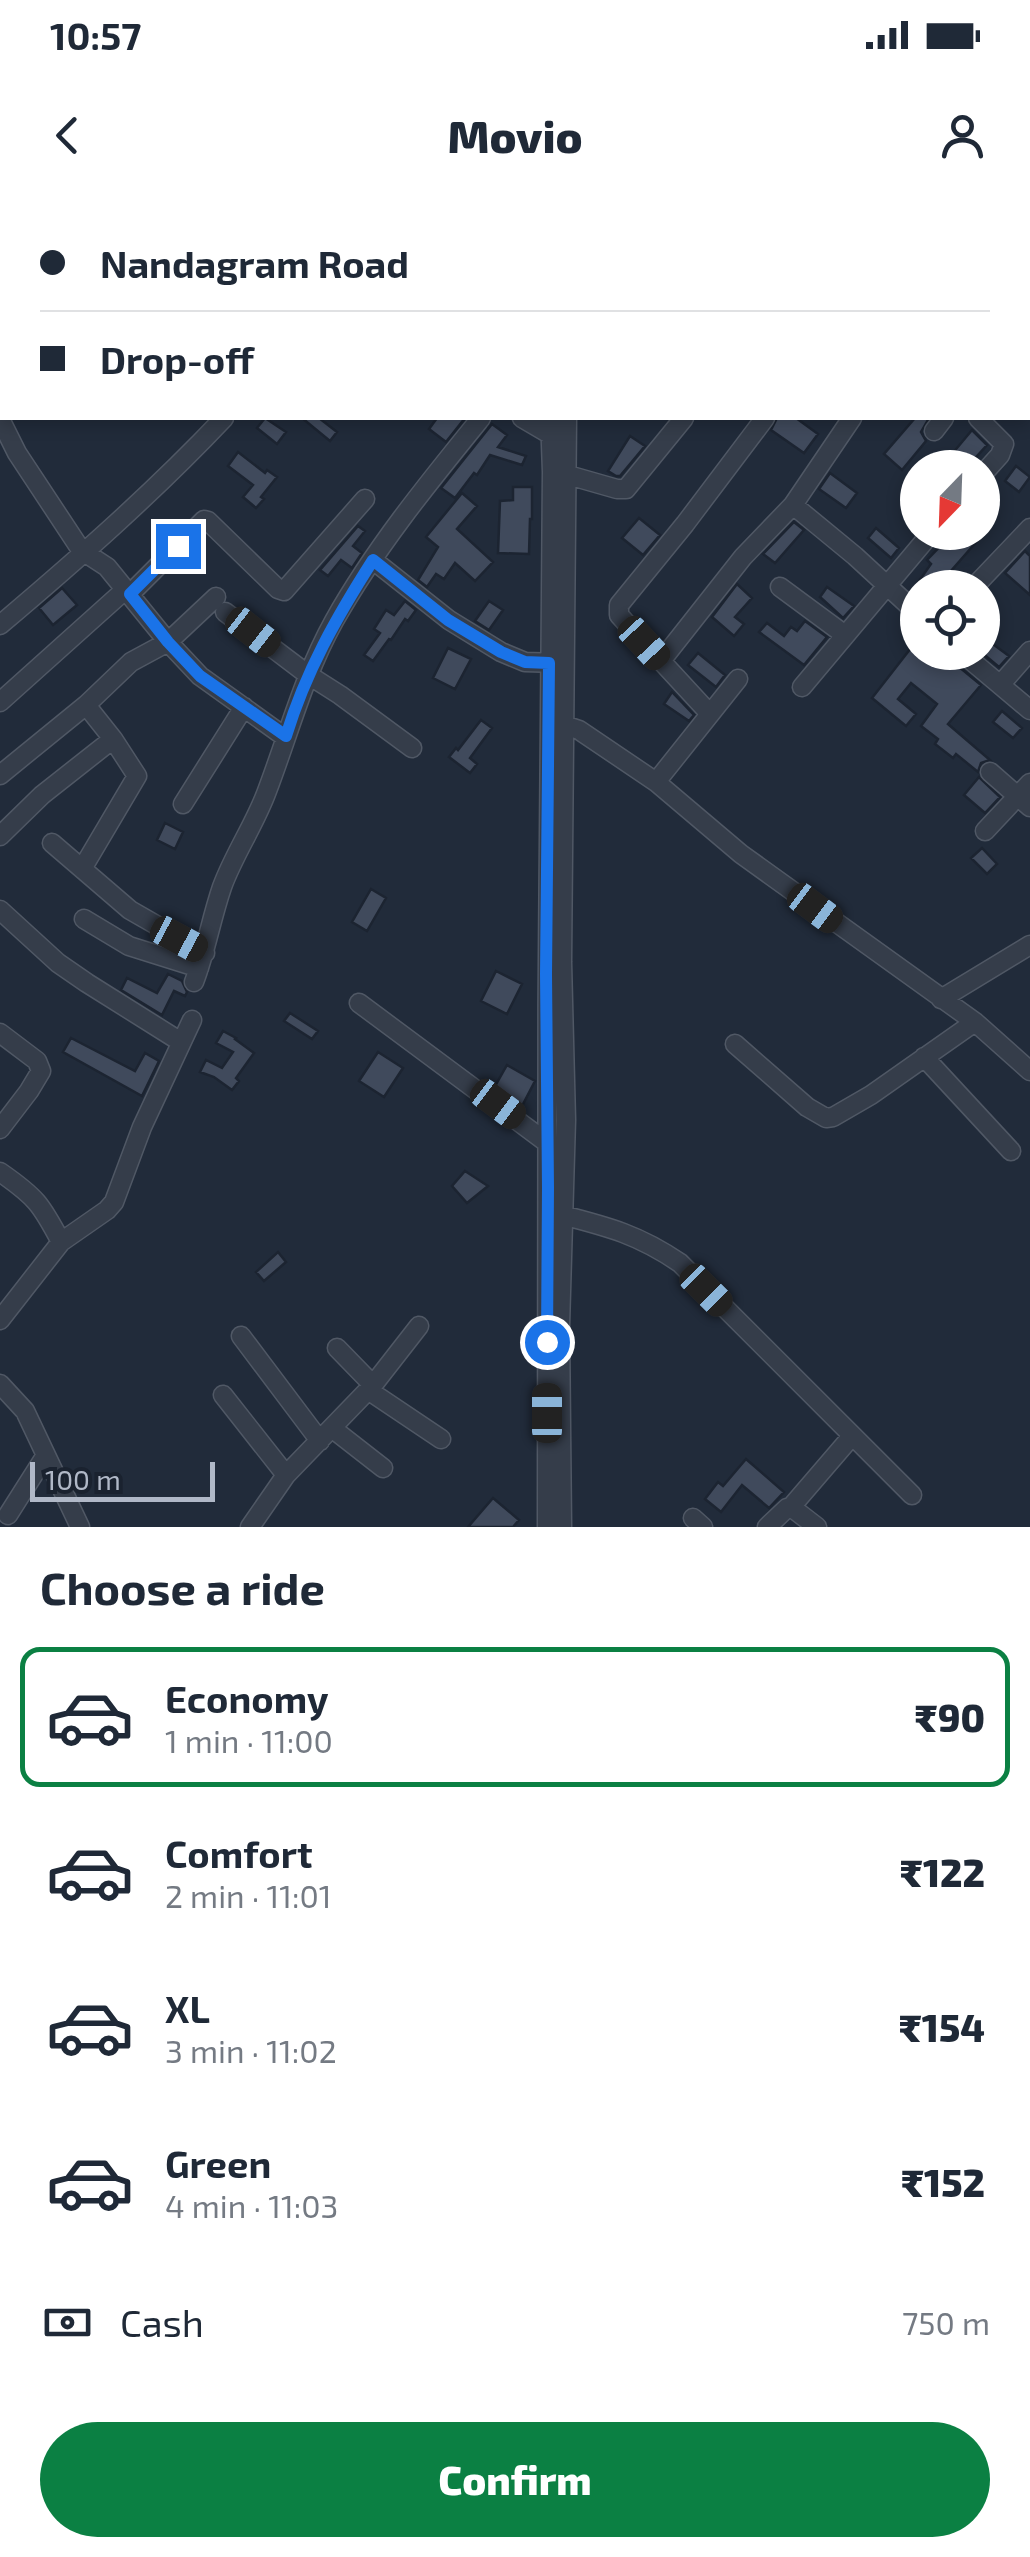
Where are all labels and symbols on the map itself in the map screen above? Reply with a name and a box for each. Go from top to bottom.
north arrow [900,450,1000,550]
route end [156,524,201,569]
car [220,602,286,662]
car [613,611,675,675]
car [782,878,848,938]
car [145,912,213,966]
car [465,1074,531,1134]
car [674,1258,738,1322]
route start [525,1320,570,1365]
car [532,1383,562,1443]
scale bar [30,1457,215,1502]

